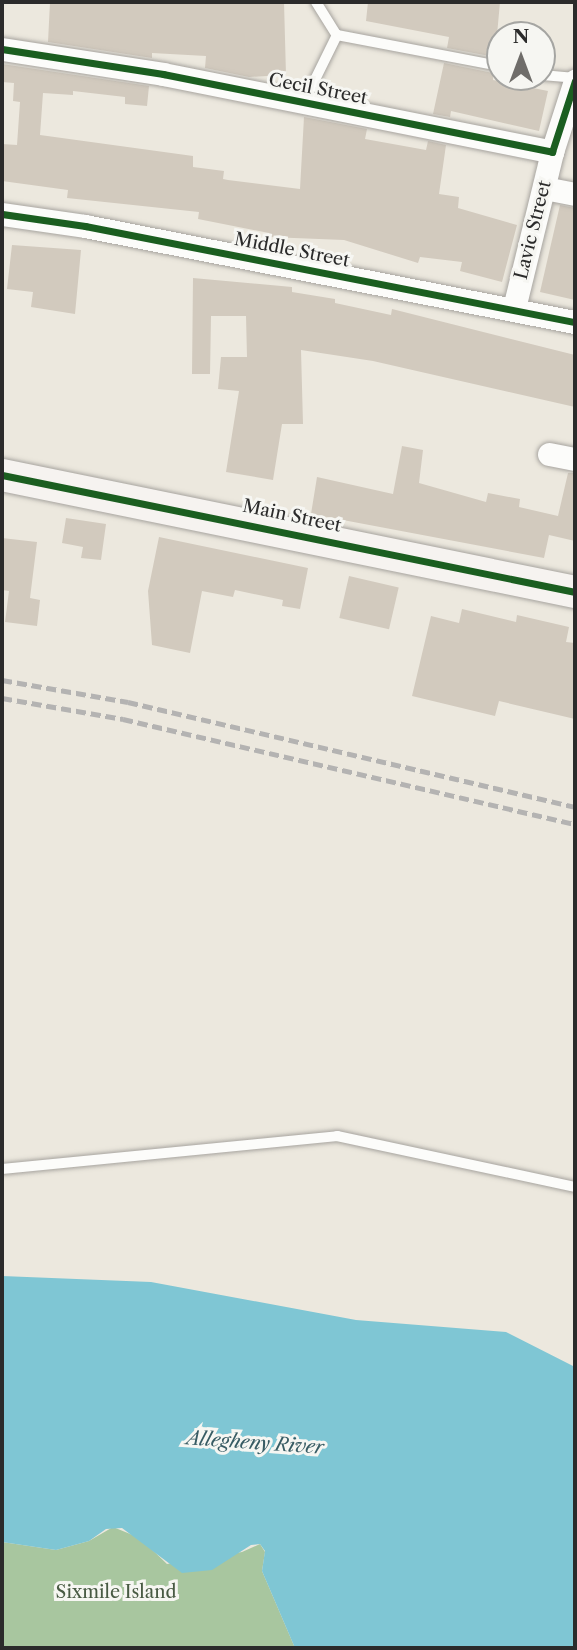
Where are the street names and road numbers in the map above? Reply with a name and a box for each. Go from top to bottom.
street label: Cecil Street [267,69,369,109]
street label: Lavic Street [510,178,556,282]
street label: Middle Street [233,228,351,272]
street label: Main Street [241,495,343,537]

